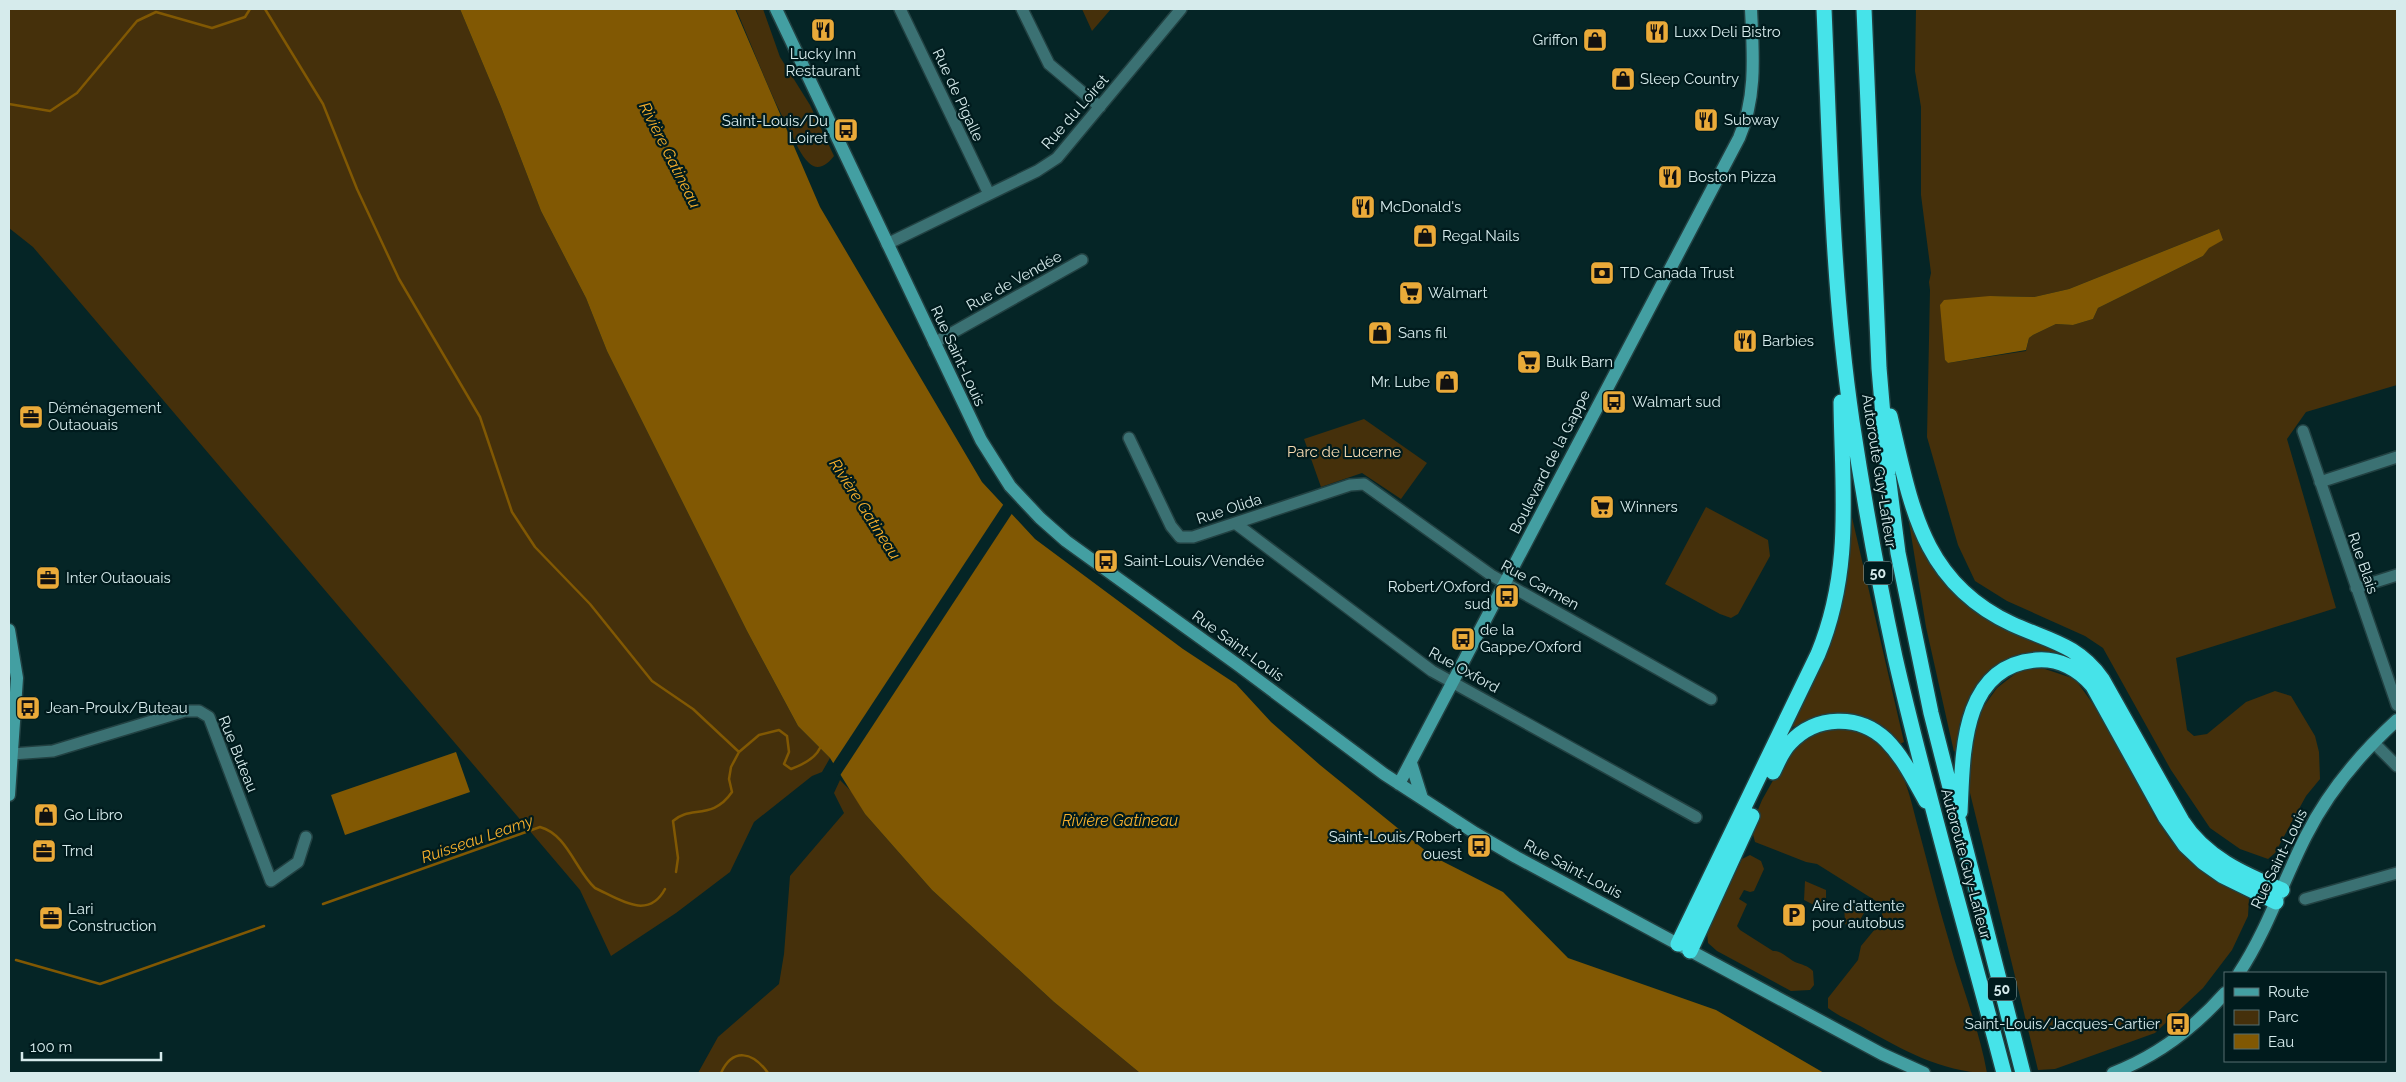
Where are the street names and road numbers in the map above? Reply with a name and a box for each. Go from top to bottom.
street label: Rue de Pigalle [929,46,987,144]
street label: Rue du Loiret [1038,71,1112,153]
street label: Rue de Vendée [963,247,1065,315]
street label: Rue Saint-Louis [927,303,989,409]
street label: Boulevard de la Gappe [1506,387,1594,537]
street label: Autoroute Guy-Lafleur [1858,393,1900,550]
street label: Rue Olida [1194,490,1264,528]
street label: Rue Blais [2344,530,2382,596]
street label: Rue Carmen [1498,556,1582,614]
road number: 50 [1864,562,1892,584]
street label: Rue Saint-Louis [1189,607,1287,685]
street label: Rue Oxford [1426,643,1502,697]
street label: Rue Buteau [215,713,262,795]
street label: Autoroute Guy-Lafleur [1937,787,1995,942]
street label: Rue Saint-Louis [2247,806,2311,912]
street label: Rue Saint-Louis [1521,836,1625,902]
road number: 50 [1988,978,2016,1001]

